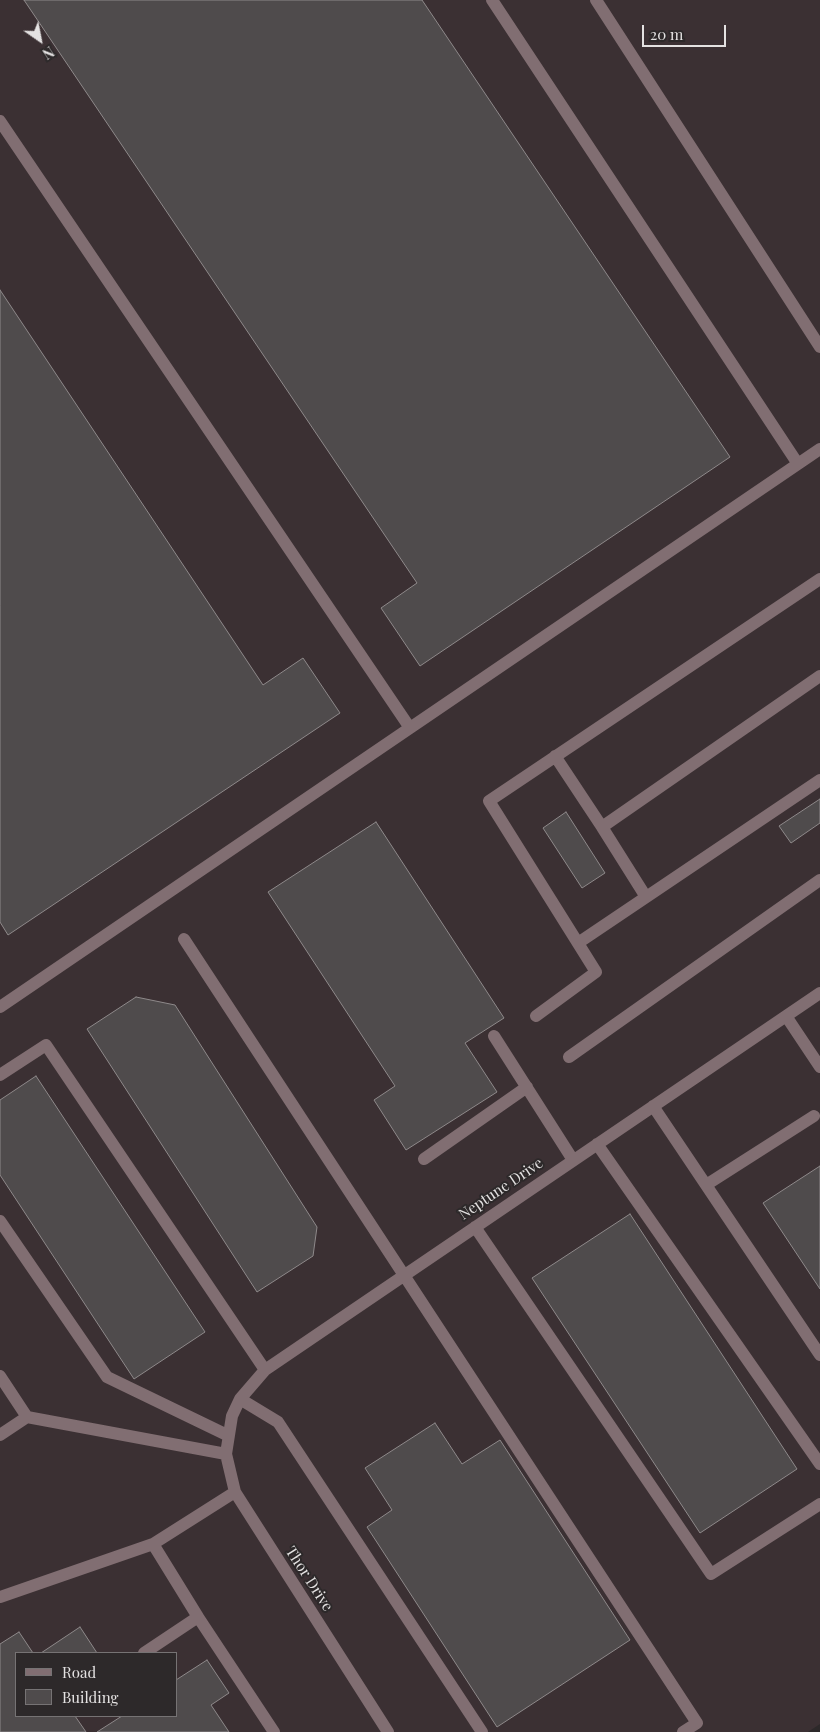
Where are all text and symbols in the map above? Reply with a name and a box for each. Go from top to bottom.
north arrow [15,15,65,65]
scale bar [645,15,729,47]
text: 20 m [650,24,683,44]
text: N [39,42,58,64]
street label: Neptune Drive [455,1154,547,1224]
street label: Thor Drive [281,1543,337,1615]
legend [15,1652,178,1717]
text: Road [62,1662,96,1682]
text: Building [62,1687,118,1707]

